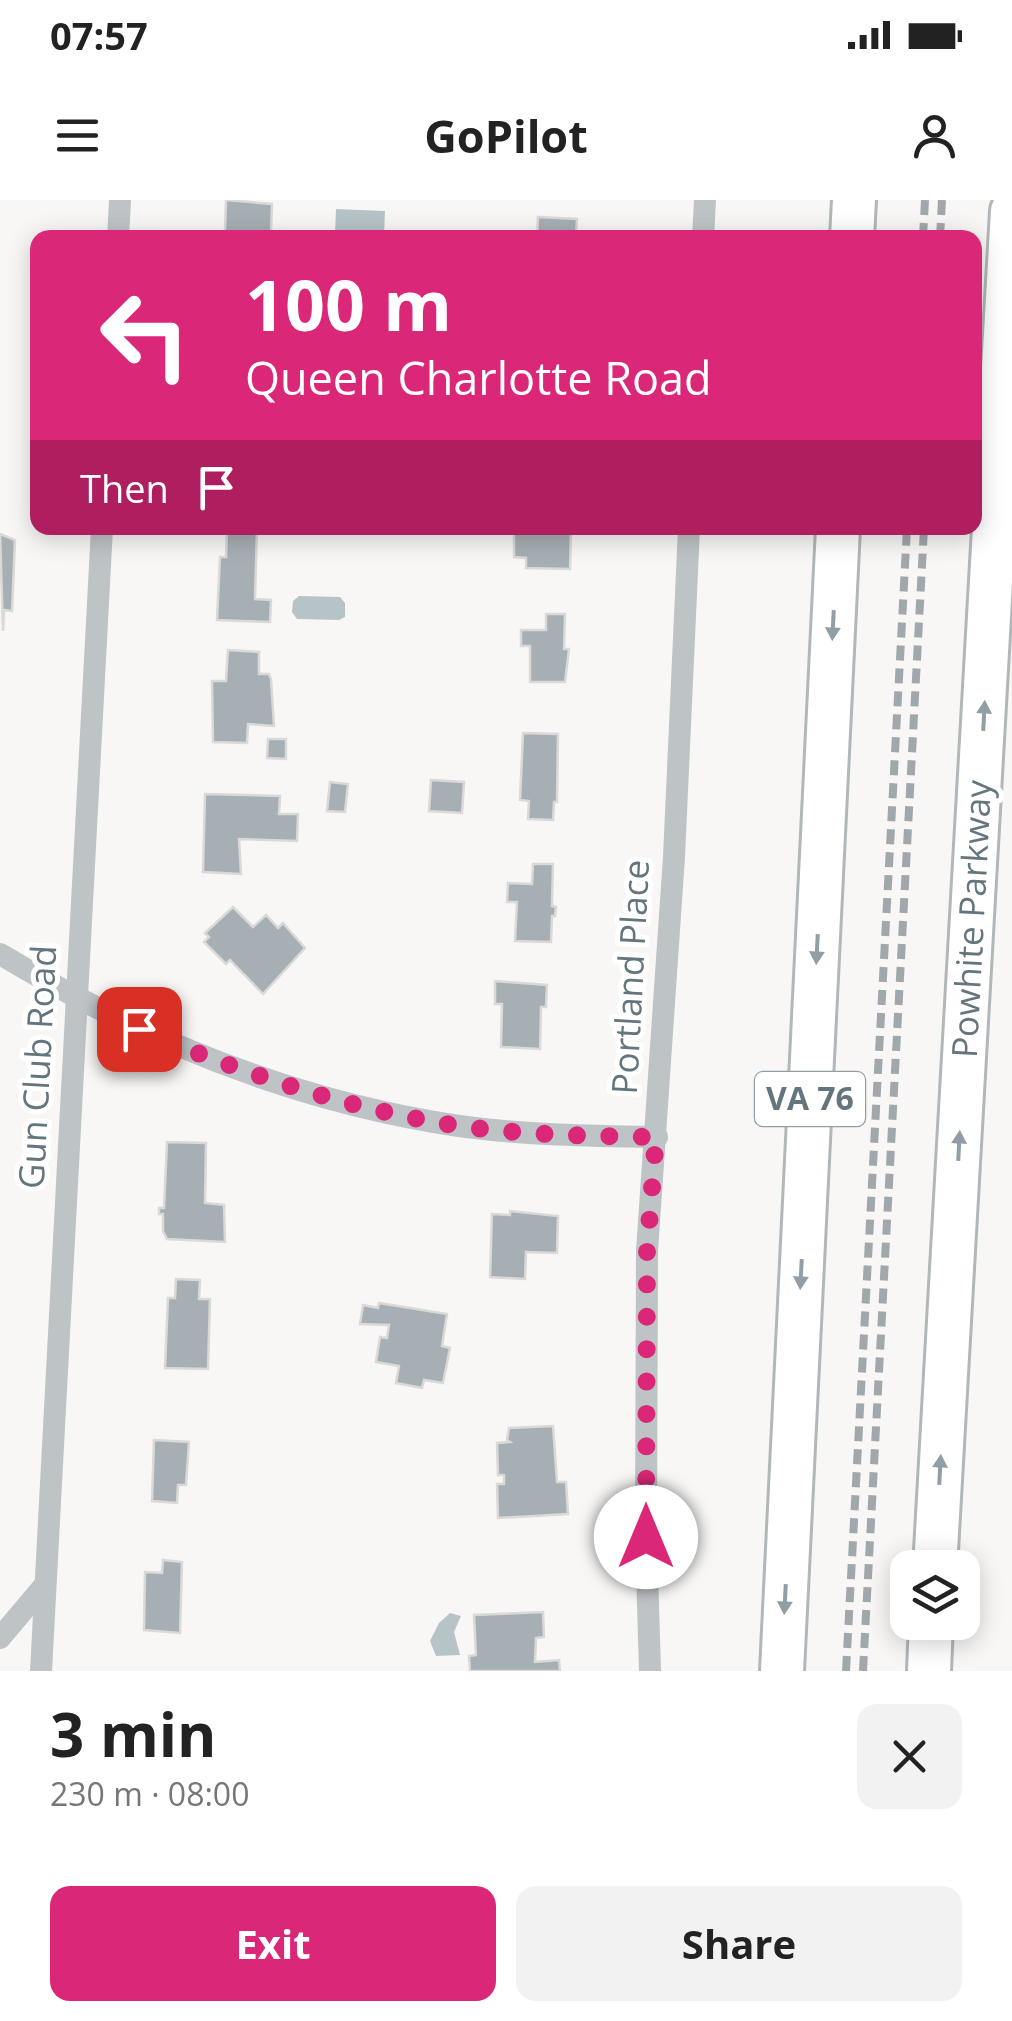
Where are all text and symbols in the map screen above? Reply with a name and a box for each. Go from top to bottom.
text: 07:57 [50,9,148,61]
text: GoPilot [424,105,588,166]
icon: menu [50,108,105,163]
icon: person [907,108,962,163]
text: 100 m [245,256,452,352]
icon: left [80,270,210,400]
text: Queen Charlotte Road [245,347,712,408]
icon: arrive [189,460,244,515]
text: Then [80,462,169,514]
one-way arrow [825,609,841,641]
one-way arrow [976,700,992,732]
street label: Powhite Parkway [940,778,1001,1059]
street label: Portland Place [600,858,659,1095]
one-way arrow [809,934,825,966]
street label: Gun Club Road [7,944,66,1190]
pin [97,987,182,1072]
icon: arrive [112,1002,167,1057]
road number: VA 76 [755,1072,865,1126]
one-way arrow [951,1129,967,1161]
one-way arrow [793,1259,809,1291]
one-way arrow [932,1454,948,1486]
position arrow [594,1485,698,1589]
map controls [890,1550,980,1640]
button: layers [890,1550,980,1640]
one-way arrow [777,1583,793,1615]
text: 3 min [50,1693,217,1775]
button: close [857,1704,962,1809]
text: 230 m · 08:00 [50,1772,249,1815]
button: Exit [50,1886,496,2001]
button: Share [516,1886,962,2001]

